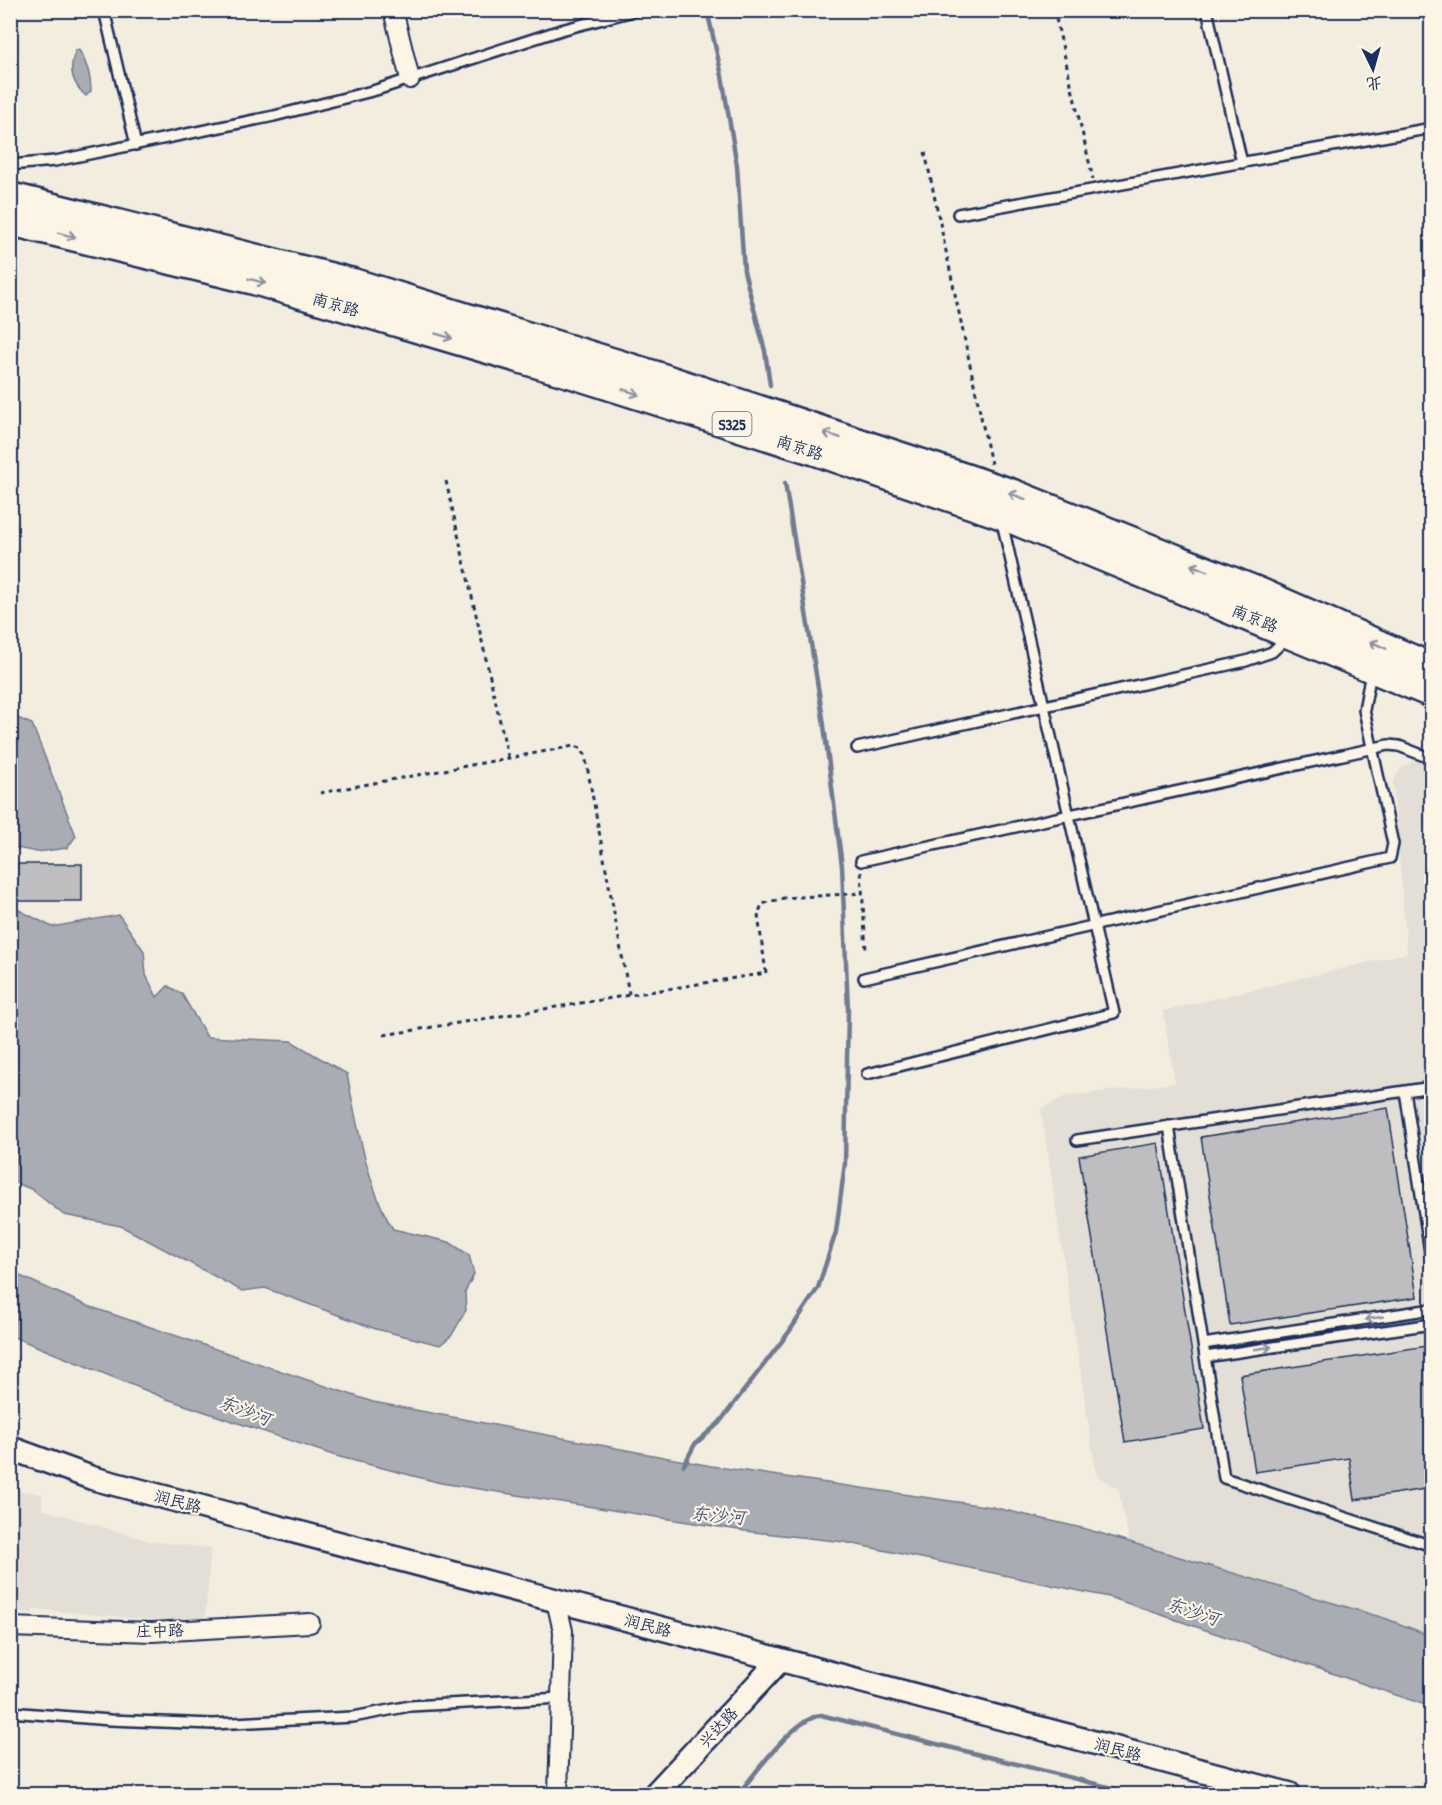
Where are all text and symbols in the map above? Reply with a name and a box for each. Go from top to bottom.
north arrow [1343,39,1403,99]
text: 北 [1365,72,1383,96]
one-way arrow [58,229,77,241]
one-way arrow [247,276,266,287]
street label: 南京路 [310,287,362,321]
one-way arrow [434,331,453,342]
one-way arrow [621,387,640,398]
road number: S325 [712,412,752,436]
one-way arrow [823,428,842,439]
street label: 南京路 [774,429,826,465]
one-way arrow [1009,490,1027,501]
one-way arrow [1190,562,1208,573]
street label: 南京路 [1229,599,1281,637]
one-way arrow [1369,638,1387,649]
one-way arrow [1364,1312,1384,1323]
one-way arrow [1253,1343,1273,1354]
water label: 东沙河 [215,1389,277,1432]
street label: 润民路 [152,1484,204,1518]
water label: 东沙河 [690,1500,749,1530]
water label: 东沙河 [1163,1591,1225,1632]
street label: 润民路 [622,1608,674,1642]
street label: 庄中路 [136,1619,184,1641]
street label: 兴达路 [694,1702,742,1752]
street label: 润民路 [1092,1732,1144,1766]

